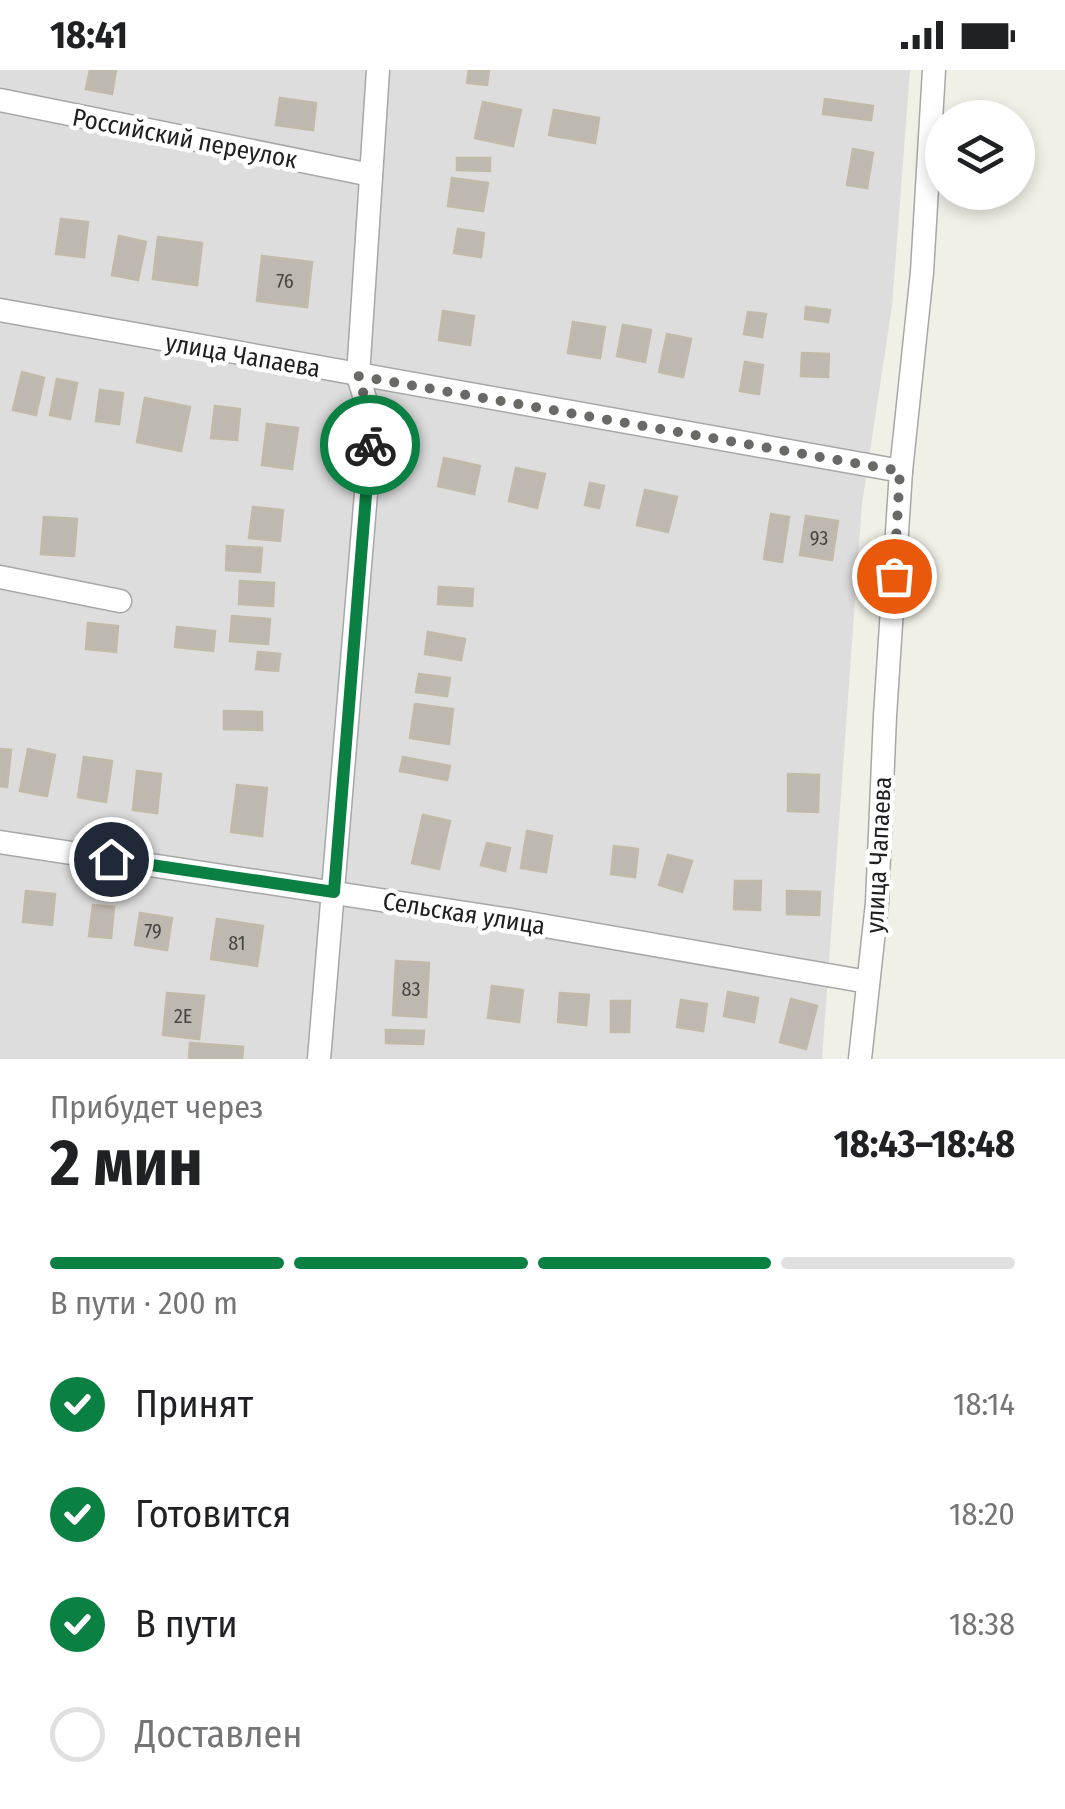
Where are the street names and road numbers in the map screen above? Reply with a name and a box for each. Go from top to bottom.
street label: Российский переулок [70,102,300,176]
street label: улица Чапаева [163,328,323,384]
street label: улица Чапаева [860,776,898,934]
street label: Сельская улица [381,886,547,942]

